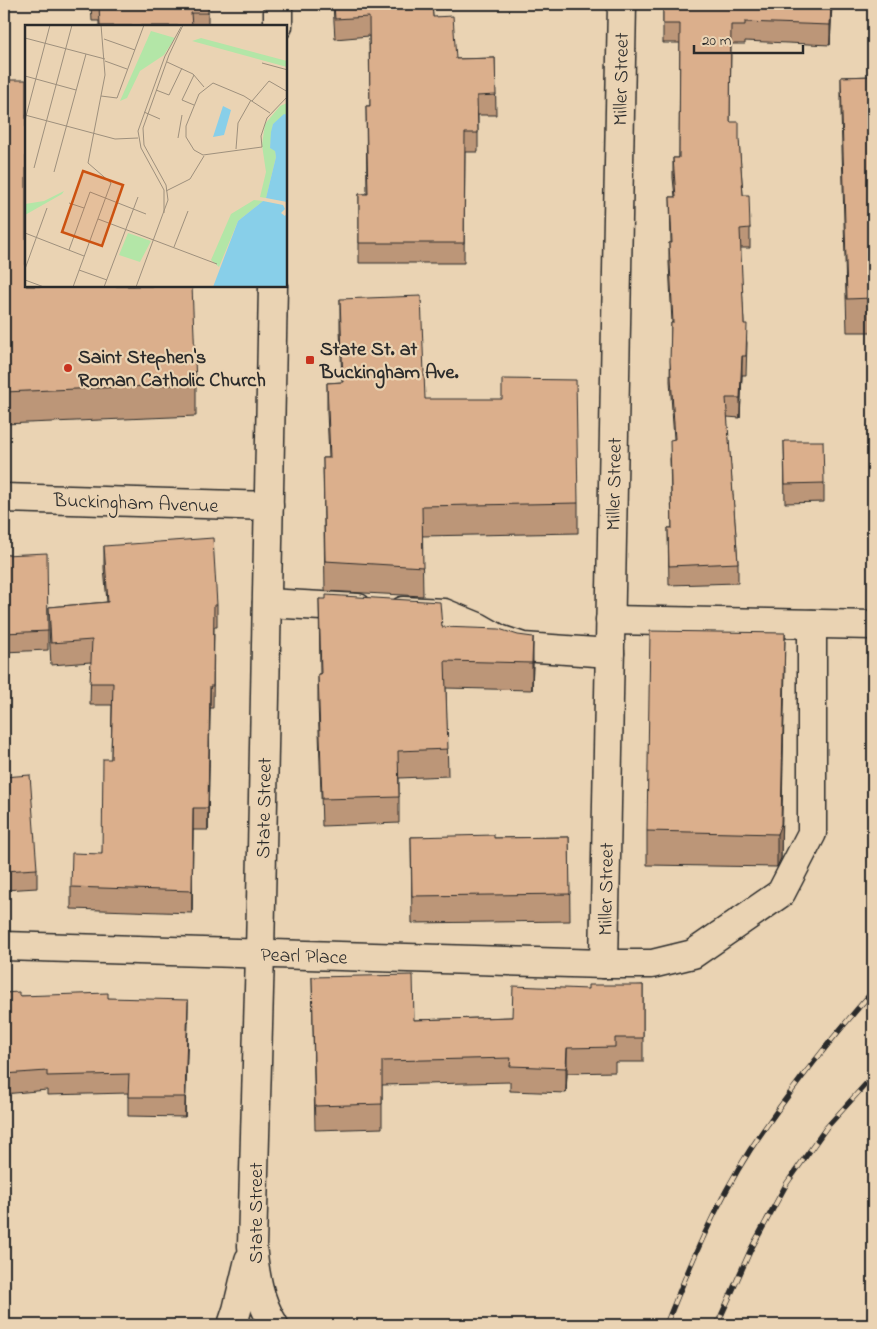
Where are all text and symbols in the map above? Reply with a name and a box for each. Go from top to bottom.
scale bar [694,22,803,54]
inset map [25,25,288,288]
text: 20 m [702,30,732,52]
street label: Miller Street [607,32,638,126]
place label: State St. at Buckingham Ave. [319,336,459,389]
place label: Saint Stephen's Roman Catholic Church [78,344,266,396]
marker: State St. at Buckingham Ave. [304,354,316,366]
marker: Saint Stephen's Roman Catholic Church [62,362,74,374]
street label: Miller Street [600,437,631,531]
street label: Buckingham Avenue [52,487,219,523]
street label: State Street [250,757,281,859]
street label: Miller Street [592,842,623,936]
street label: Pearl Place [260,941,348,974]
street label: State Street [243,1162,272,1264]

